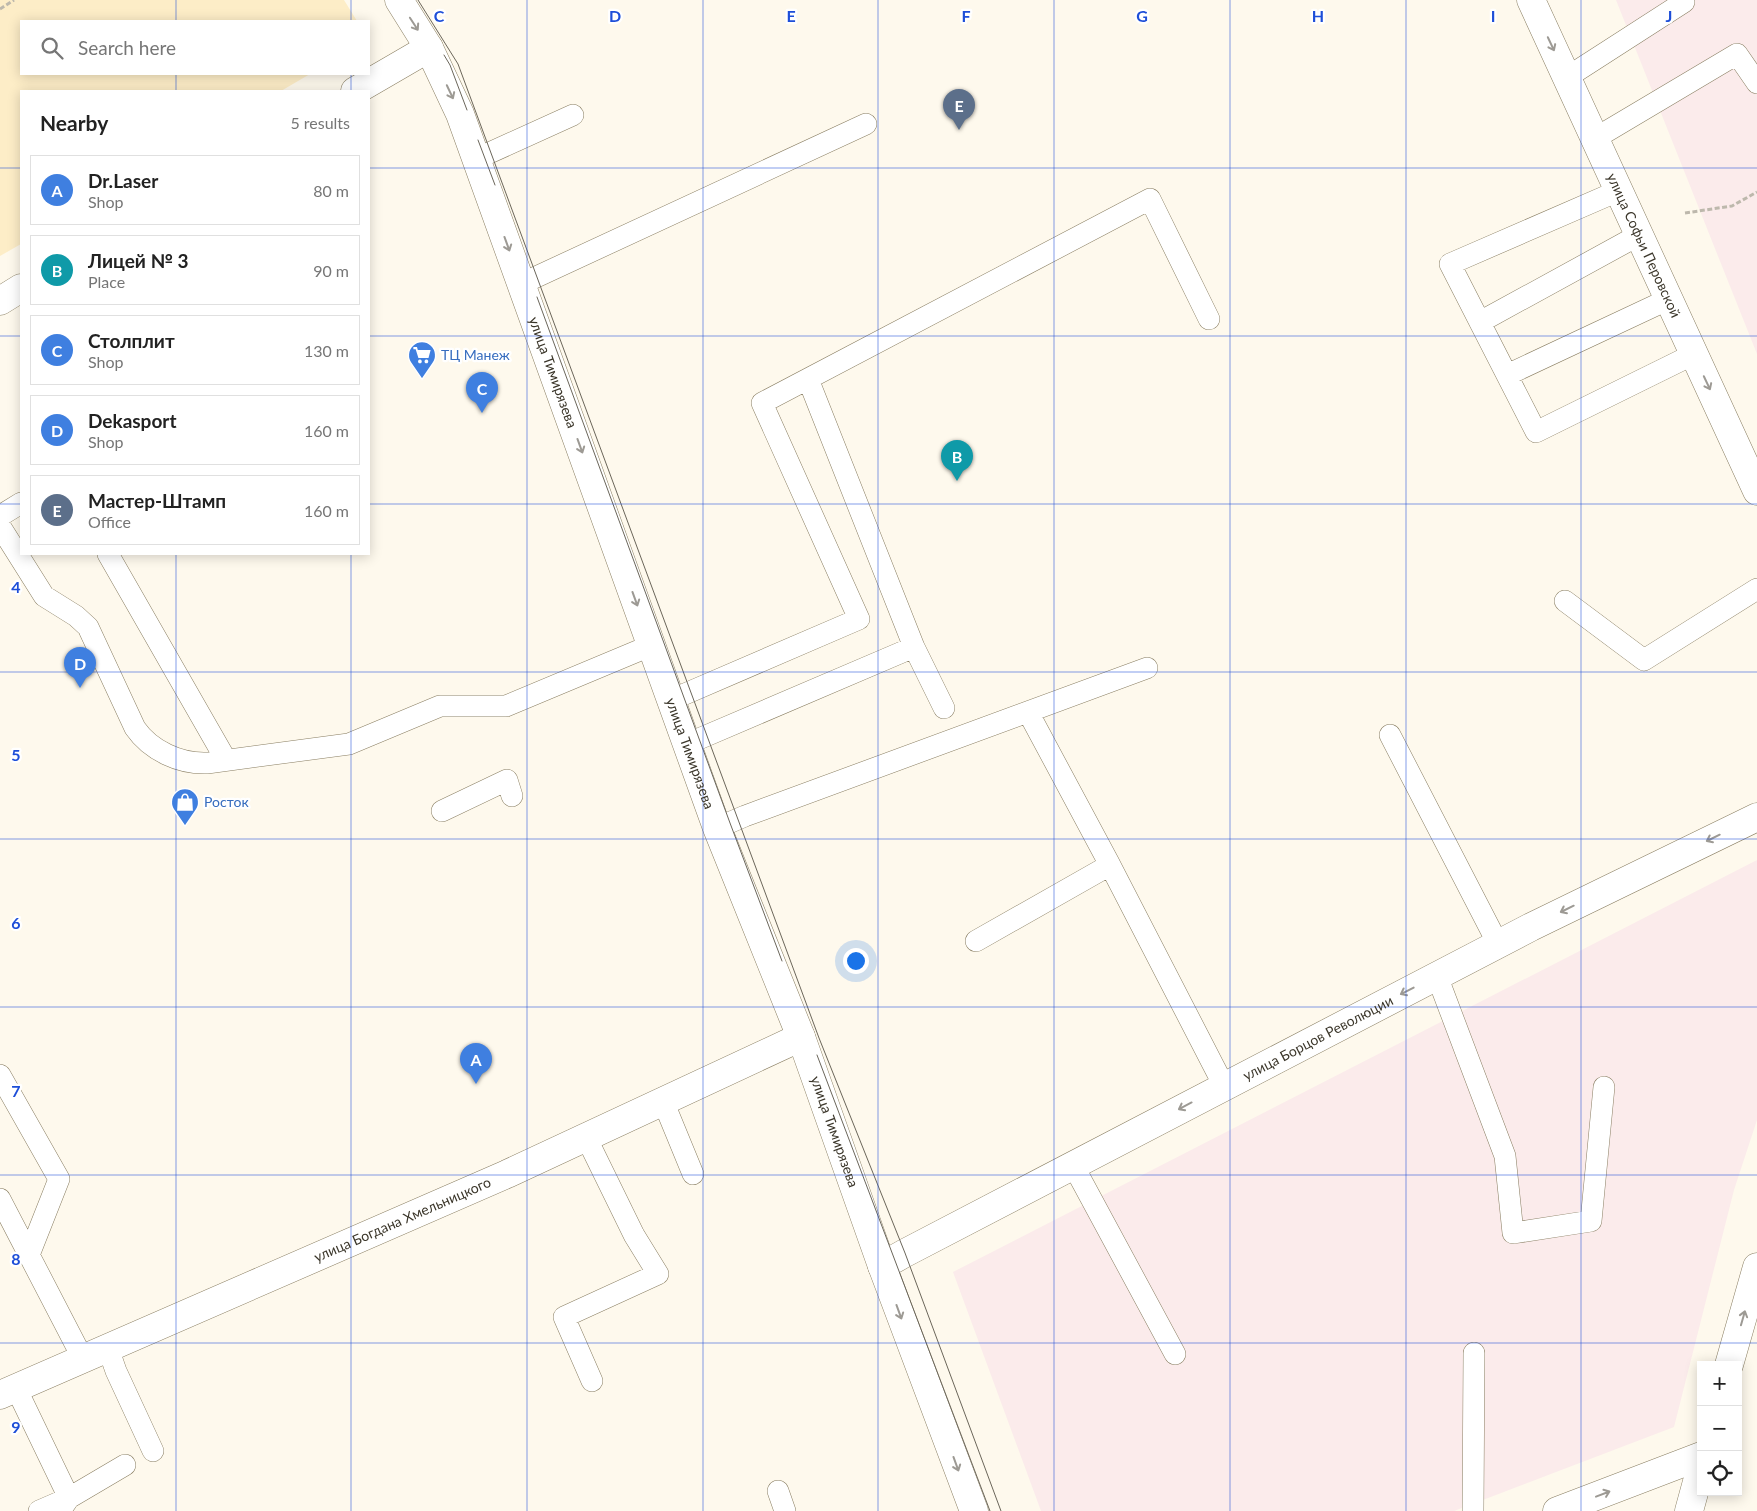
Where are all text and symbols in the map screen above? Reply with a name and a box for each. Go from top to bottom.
text: C [434,6,445,25]
text: D [609,6,621,25]
text: E [786,6,796,25]
text: F [961,6,971,25]
text: G [1136,6,1148,25]
text: H [1312,6,1324,25]
text: I [1491,6,1495,25]
text: J [1666,6,1672,25]
one-way arrow [409,16,419,30]
search box [20,20,370,75]
icon: search [38,34,66,62]
text: Search here [78,36,176,59]
one-way arrow [1547,36,1556,51]
one-way arrow [445,84,455,99]
pin: E [943,89,975,130]
text: Nearby [40,110,108,135]
text: 5 results [290,113,350,132]
text: Dr.Laser [88,169,158,192]
street label: улица Софьи Перовской [1604,170,1685,320]
text: A [51,181,63,200]
text: 80 m [313,181,349,200]
text: Shop [88,192,124,211]
one-way arrow [503,236,512,251]
text: Лицей № 3 [88,249,189,272]
text: B [52,261,62,280]
text: 90 m [313,261,349,280]
text: Place [88,272,125,291]
street label: улица Тимирязева [526,314,581,430]
text: Столплит [88,329,175,352]
supermarket icon: ТЦ Манеж [407,340,437,379]
text: C [52,341,62,360]
text: 130 m [304,341,349,360]
place label: ТЦ Манеж [441,346,510,363]
text: Shop [88,352,124,371]
pin: C [466,372,498,413]
one-way arrow [1702,375,1712,390]
text: Dekasport [88,409,176,432]
text: D [51,421,63,440]
text: 160 m [304,421,349,440]
text: Shop [88,432,124,451]
one-way arrow [576,438,585,453]
pin: B [941,440,973,481]
text: Мастер-Штамп [88,489,226,512]
text: E [52,501,62,520]
text: 160 m [304,501,349,520]
text: Office [88,512,131,531]
text: 4 [11,577,21,596]
one-way arrow [631,591,640,606]
pin: D [64,647,96,688]
street label: улица Тимирязева [663,695,718,811]
text: 5 [11,745,21,764]
shop icon: Росток [170,787,200,826]
place label: Росток [204,793,249,810]
one-way arrow [1706,834,1721,843]
one-way arrow [1560,905,1575,914]
text: 6 [11,913,21,932]
your location [843,948,869,974]
one-way arrow [1400,987,1415,996]
street label: улица Борцов Революции [1240,991,1396,1084]
pin: A [460,1043,492,1084]
street label: улица Тимирязева [807,1074,862,1189]
text: 7 [11,1081,21,1100]
one-way arrow [1178,1102,1193,1111]
street label: улица Богдана Хмельницкого [311,1173,493,1265]
text: 8 [11,1249,21,1268]
one-way arrow [895,1304,904,1319]
one-way arrow [1738,1310,1748,1326]
map controls [1697,1361,1742,1496]
button: + [1697,1361,1742,1406]
button: − [1697,1406,1742,1451]
text: 9 [11,1417,21,1436]
button: locate [1697,1451,1742,1496]
one-way arrow [952,1456,961,1472]
one-way arrow [1595,1488,1610,1497]

